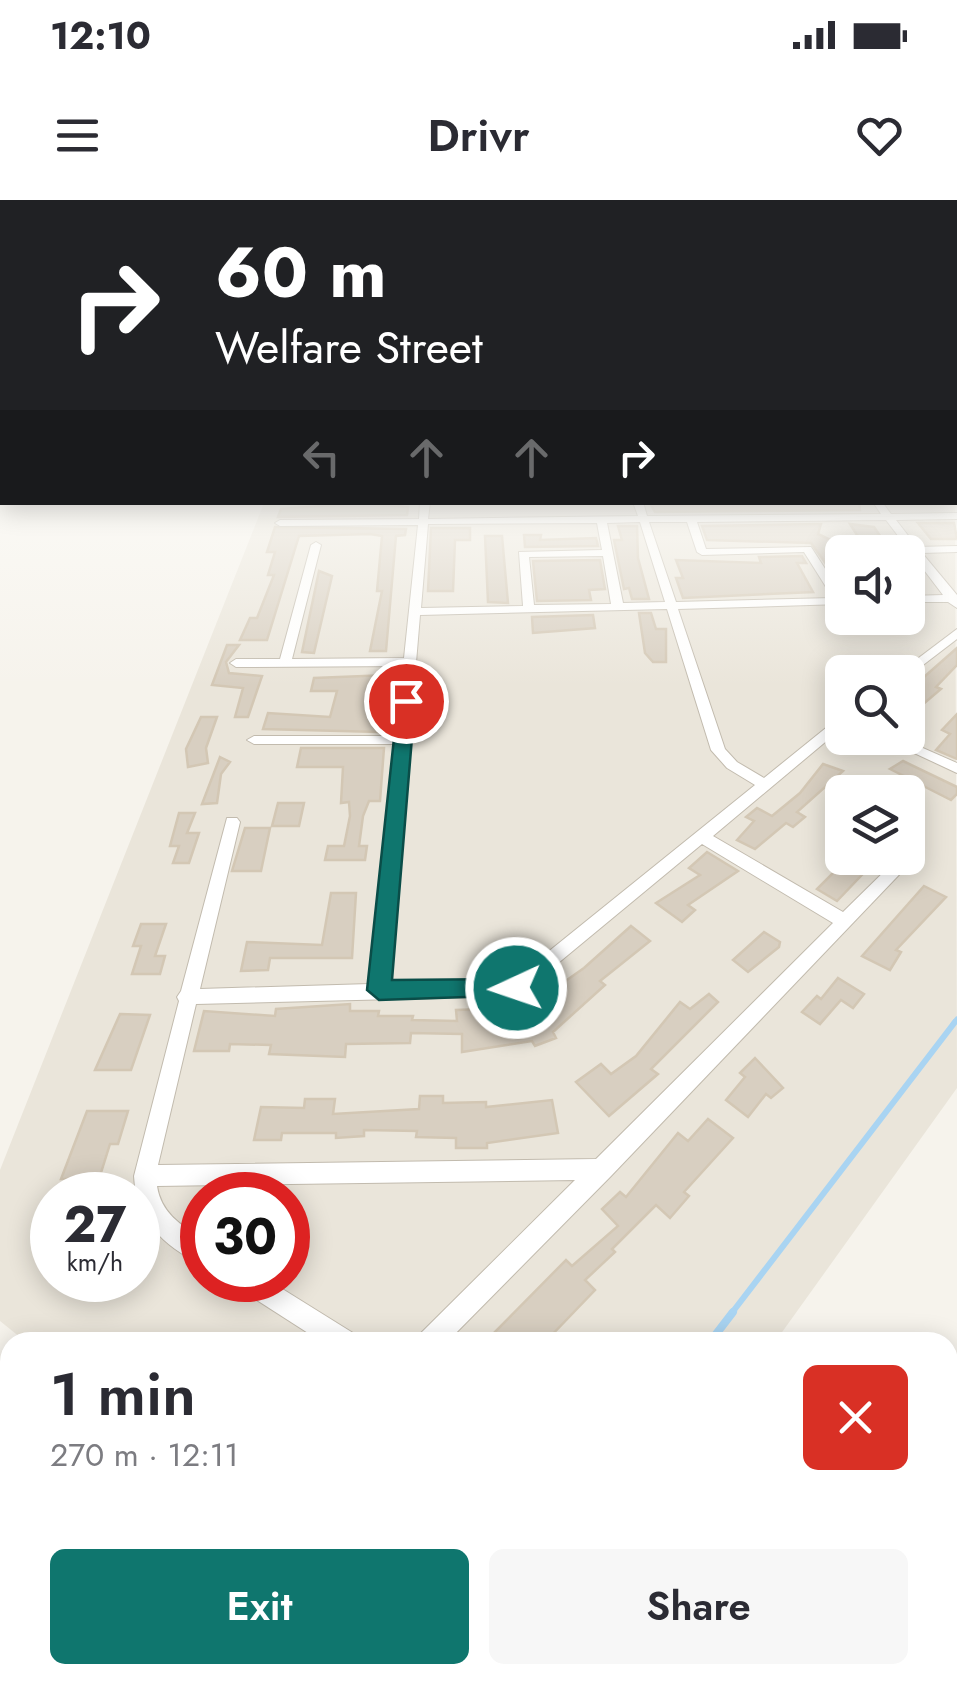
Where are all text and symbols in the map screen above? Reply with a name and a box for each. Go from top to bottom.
text: 12:10 [50,8,151,63]
text: Drivr [427,103,530,168]
icon: menu [50,108,105,163]
icon: heart [852,108,907,163]
text: 60 m [215,222,387,323]
icon: right [50,240,180,370]
text: Welfare Street [215,315,483,380]
icon: left [294,430,349,485]
icon: ahead [399,430,454,485]
icon: ahead [504,430,559,485]
icon: right [609,430,664,485]
map controls [825,535,925,875]
button: sound [825,535,925,635]
button: search [825,655,925,755]
pin [364,659,449,744]
icon: arrive [379,674,434,729]
button: layers [825,775,925,875]
position arrow [464,936,568,1040]
speed limit sign: 30 [180,1172,310,1302]
text: 27 [64,1188,126,1261]
text: km/h [67,1244,123,1280]
text: 1 min [50,1351,196,1438]
button: close [803,1365,908,1470]
text: 270 m · 12:11 [50,1432,239,1478]
button: Exit [50,1549,469,1664]
button: Share [489,1549,908,1664]

